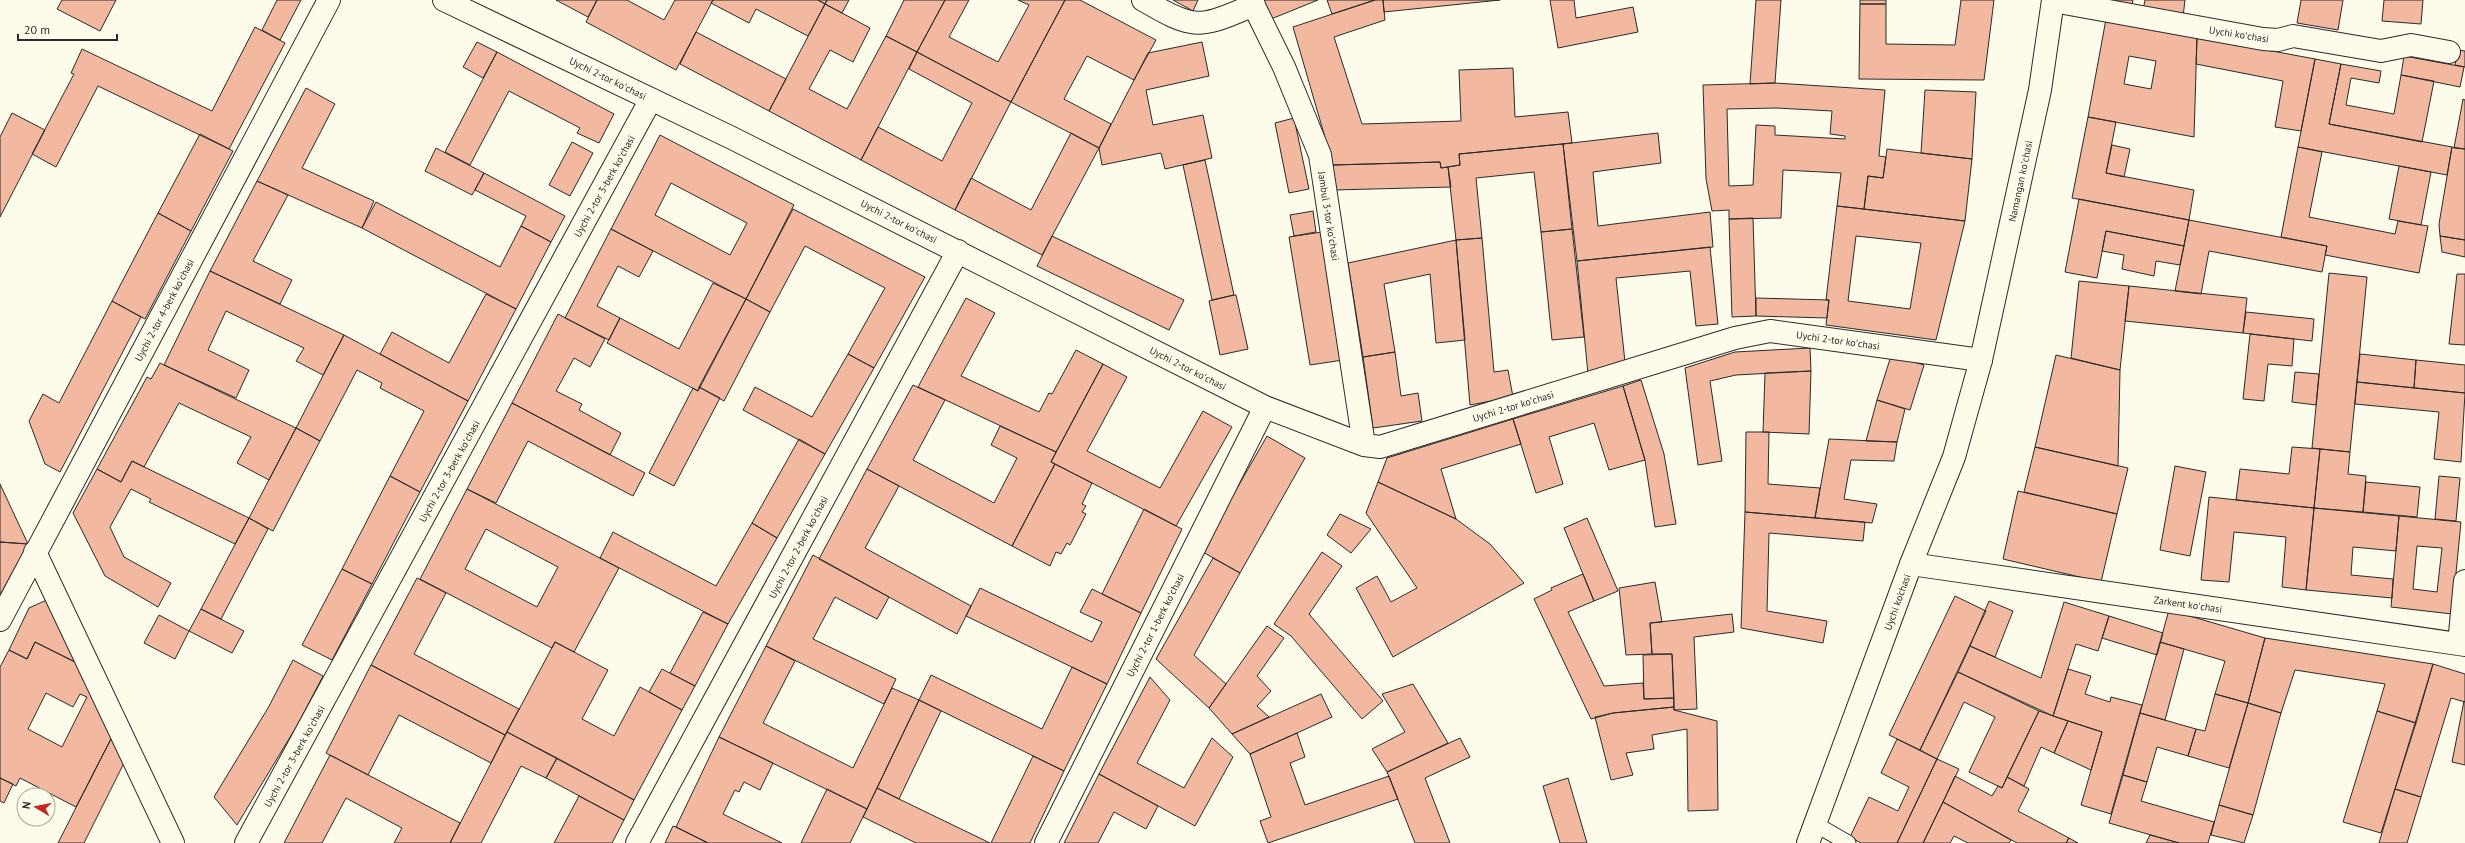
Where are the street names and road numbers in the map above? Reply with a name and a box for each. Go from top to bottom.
street label: Uychi koʻchasi [2208,23,2270,46]
street label: Uychi 2-tor koʻchasi [567,54,648,103]
street label: Uychi 2-tor 3-berk koʻchasi [571,133,638,239]
street label: Namangan koʻchasi [2006,139,2035,223]
street label: Jambul 3-tor koʻchasi [1315,170,1342,262]
street label: Uychi 2-tor koʻchasi [858,197,939,246]
street label: Uychi 2-tor 4-berk koʻchasi [132,257,197,364]
street label: Uychi 2-tor koʻchasi [1795,328,1881,353]
street label: Uychi 2-tor koʻchasi [1147,344,1228,393]
street label: Uychi 2-tor koʻchasi [1471,388,1555,425]
street label: Uychi 2-tor 3-berk koʻchasi [416,418,483,524]
street label: Uychi 2-tor 2-berk koʻchasi [766,494,831,601]
street label: Uychi 2-tor 1-berk koʻchasi [1124,571,1187,679]
street label: Uychi ko'chasi [1881,572,1914,632]
street label: Zarkent koʻchasi [2153,593,2223,616]
street label: Uychi 2-tor 3-berk koʻchasi [261,703,328,809]

